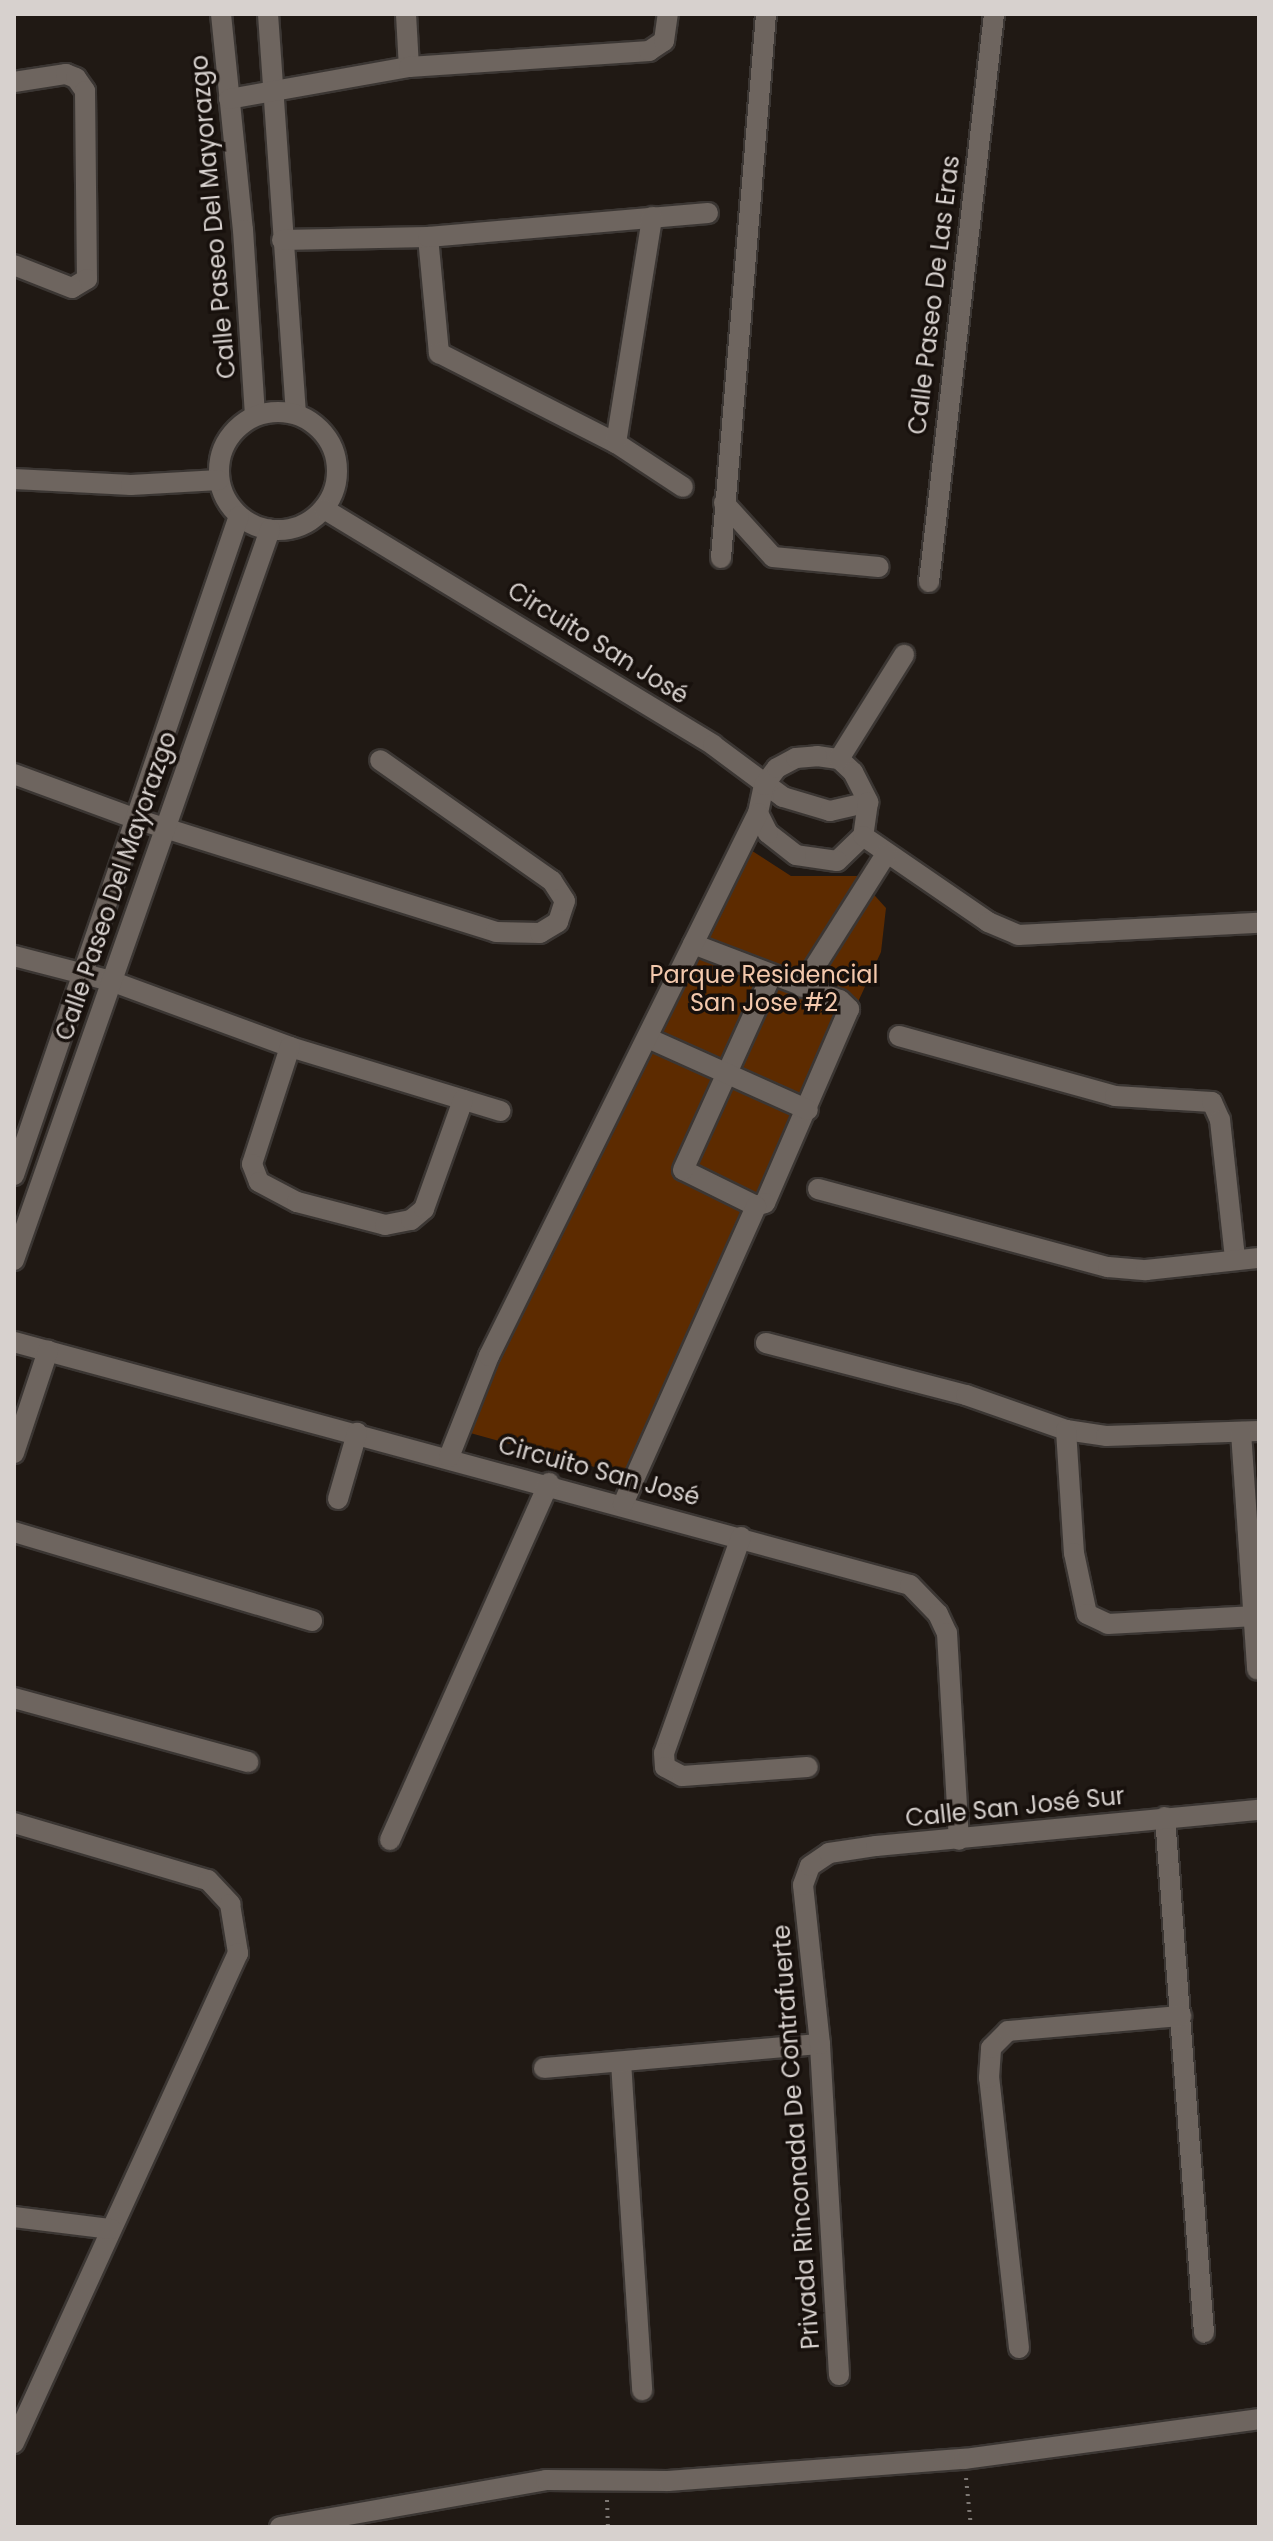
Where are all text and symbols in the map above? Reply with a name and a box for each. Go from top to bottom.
street label: Calle Paseo Del Mayorazgo [185,54,241,380]
street label: Calle Paseo De Las Eras [903,154,965,436]
street label: Circuito San José [502,576,694,710]
street label: Calle Paseo Del Mayorazgo [50,728,182,1044]
park label: Parque Residencial San Jose #2 [650,961,878,1017]
street label: Circuito San José [495,1430,703,1512]
street label: Calle San José Sur [904,1781,1126,1833]
street label: Privada Rinconada De Contrafuerte [767,1924,825,2350]

